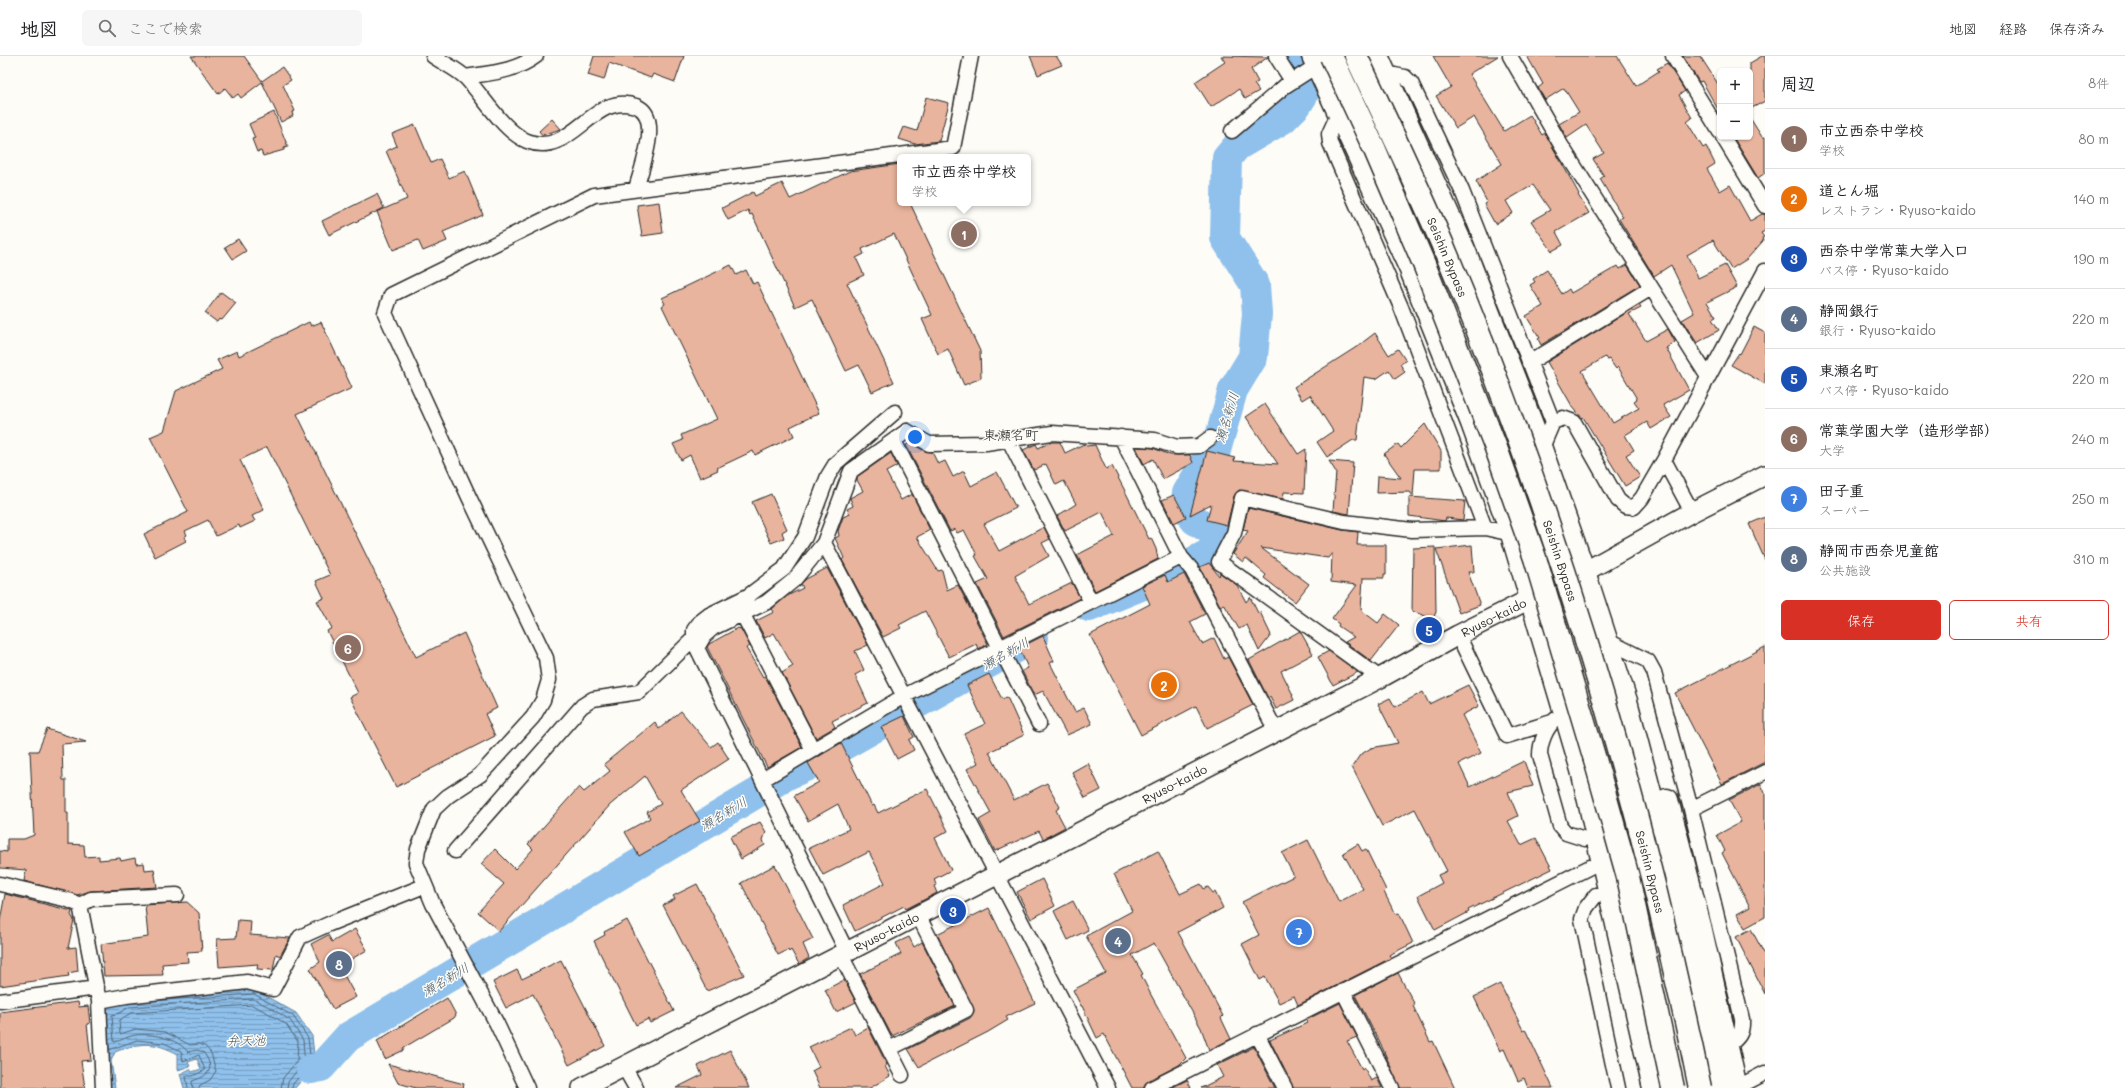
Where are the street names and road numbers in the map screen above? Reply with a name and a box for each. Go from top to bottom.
street label: Seishin Bypass [1424,215,1471,299]
street label: Seishin Bypass [1540,518,1581,604]
street label: Ryuso-kaido [1458,594,1529,640]
street label: Ryuso-kaido [1139,760,1210,807]
street label: Seishin Bypass [1632,829,1669,915]
street label: Ryuso-kaido [851,908,921,955]

